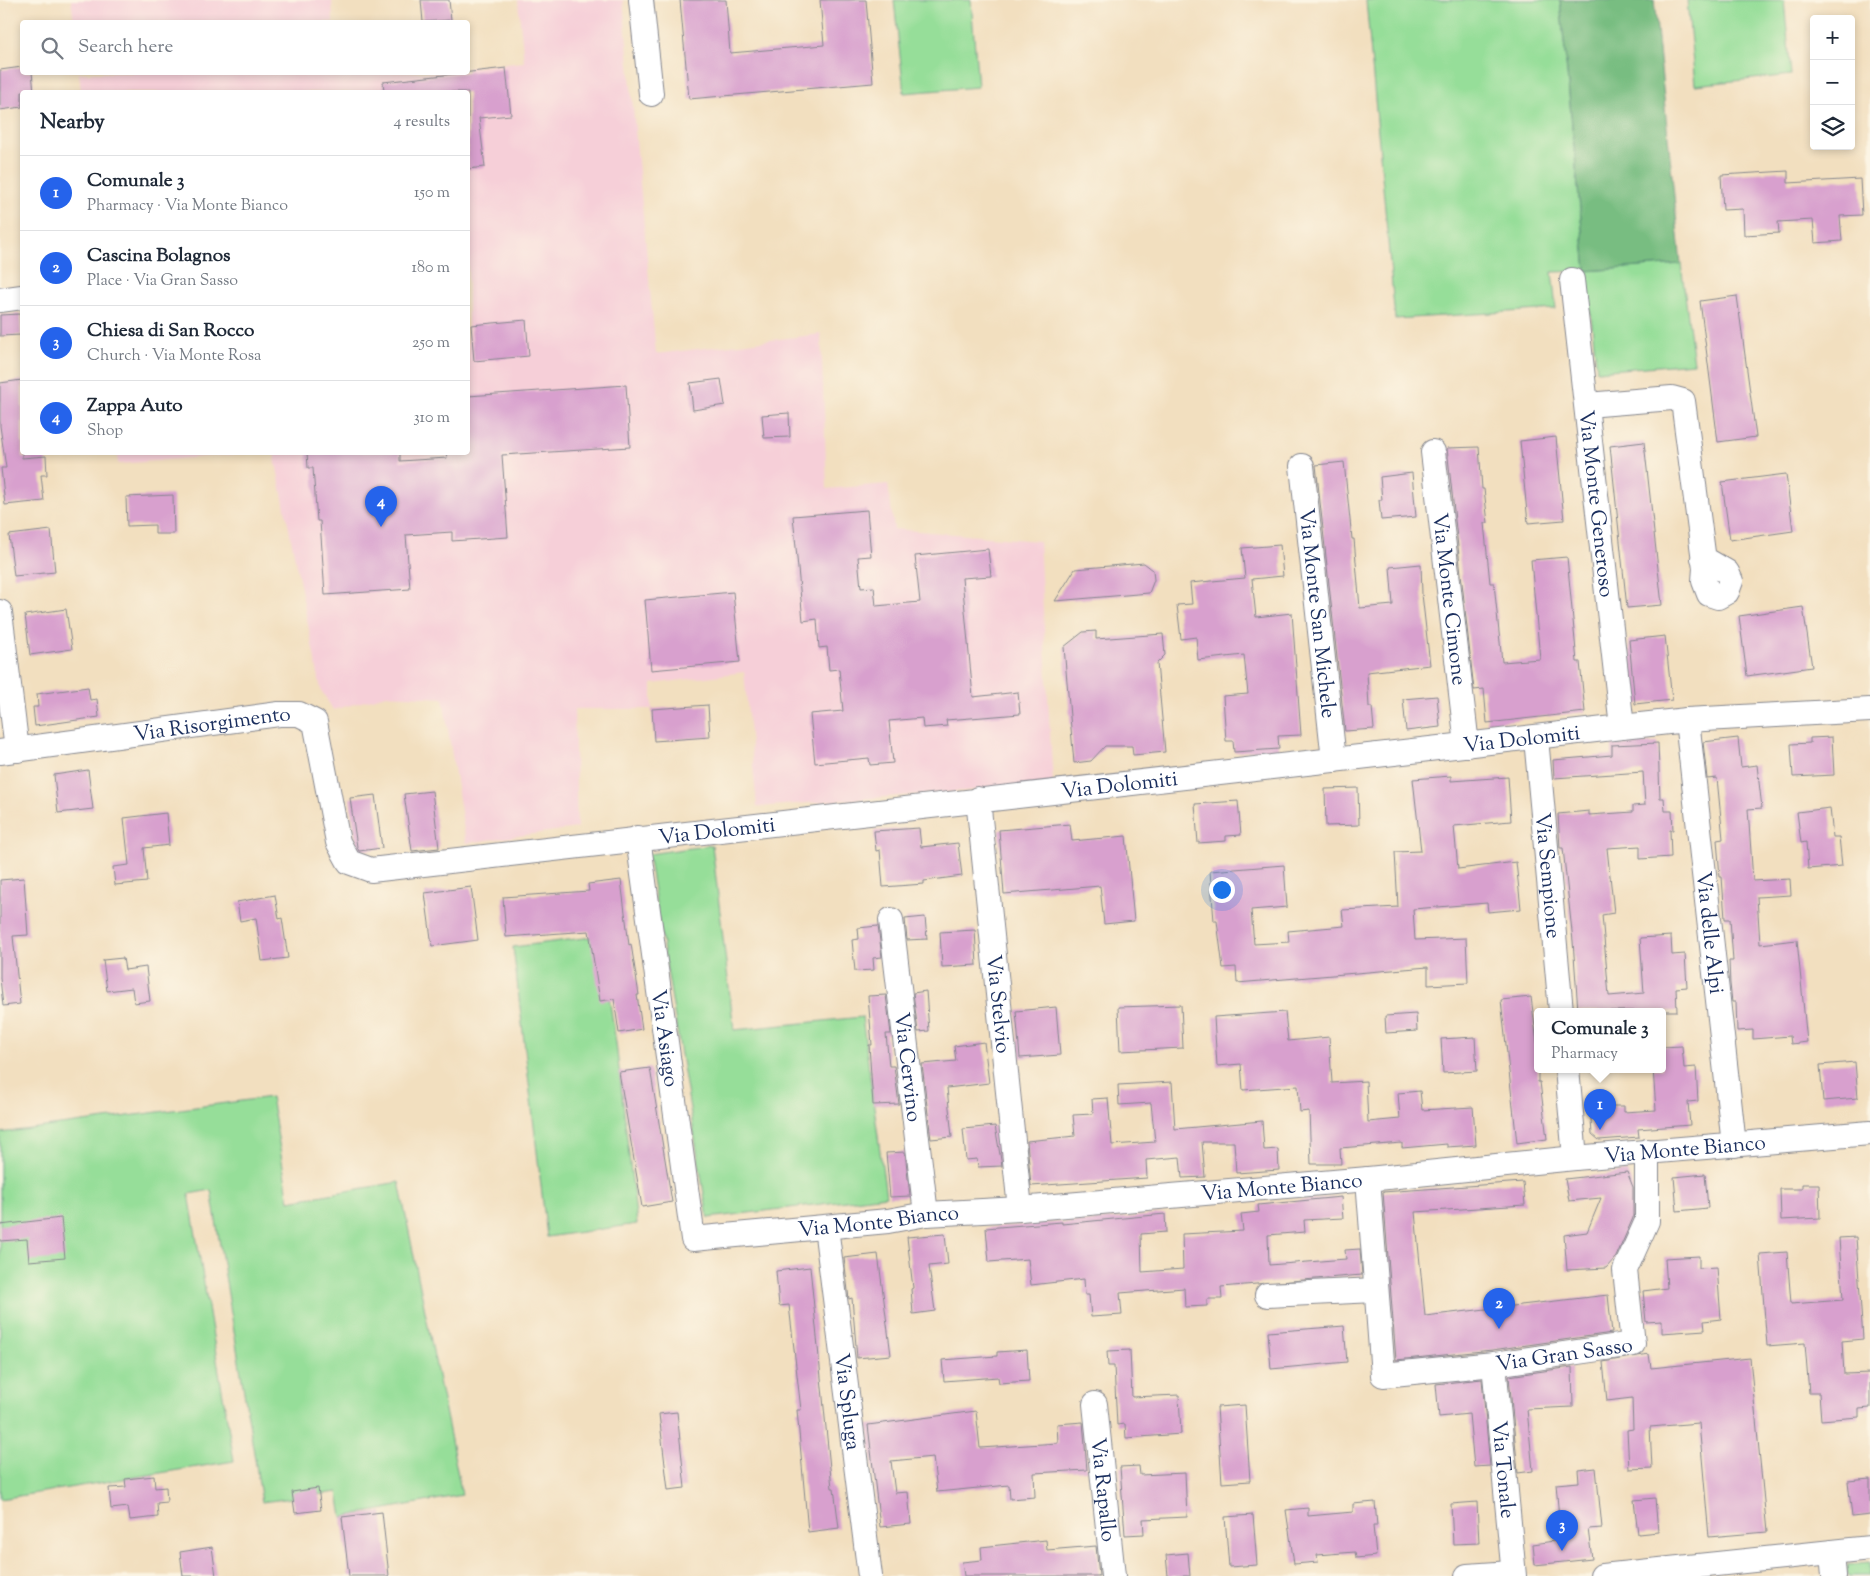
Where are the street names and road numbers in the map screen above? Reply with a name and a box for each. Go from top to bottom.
street label: Via Monte Generoso [1570,409,1620,599]
street label: Via Monte San Michele [1290,507,1342,720]
street label: Via Monte Cimone [1423,511,1473,687]
street label: Via Risorgimento [132,701,291,751]
street label: Via Dolomiti [1462,719,1582,762]
street label: Via Dolomiti [1059,765,1180,808]
street label: Via Dolomiti [657,811,777,854]
street label: Via Sempione [1526,811,1567,940]
street label: Via delle Alpi [1687,870,1730,996]
street label: Via Stelvio [977,953,1017,1055]
street label: Via Asiago [642,988,685,1089]
street label: Via Cervino [885,1011,928,1124]
street label: Via Monte Bianco [1603,1129,1767,1172]
street label: Via Monte Bianco [1200,1167,1364,1210]
street label: Via Monte Bianco [797,1199,960,1246]
street label: Via Gran Sasso [1494,1331,1635,1381]
street label: Via Spluga [825,1352,867,1452]
street label: Via Tonale [1482,1420,1521,1520]
street label: Via Rapallo [1082,1436,1122,1543]

